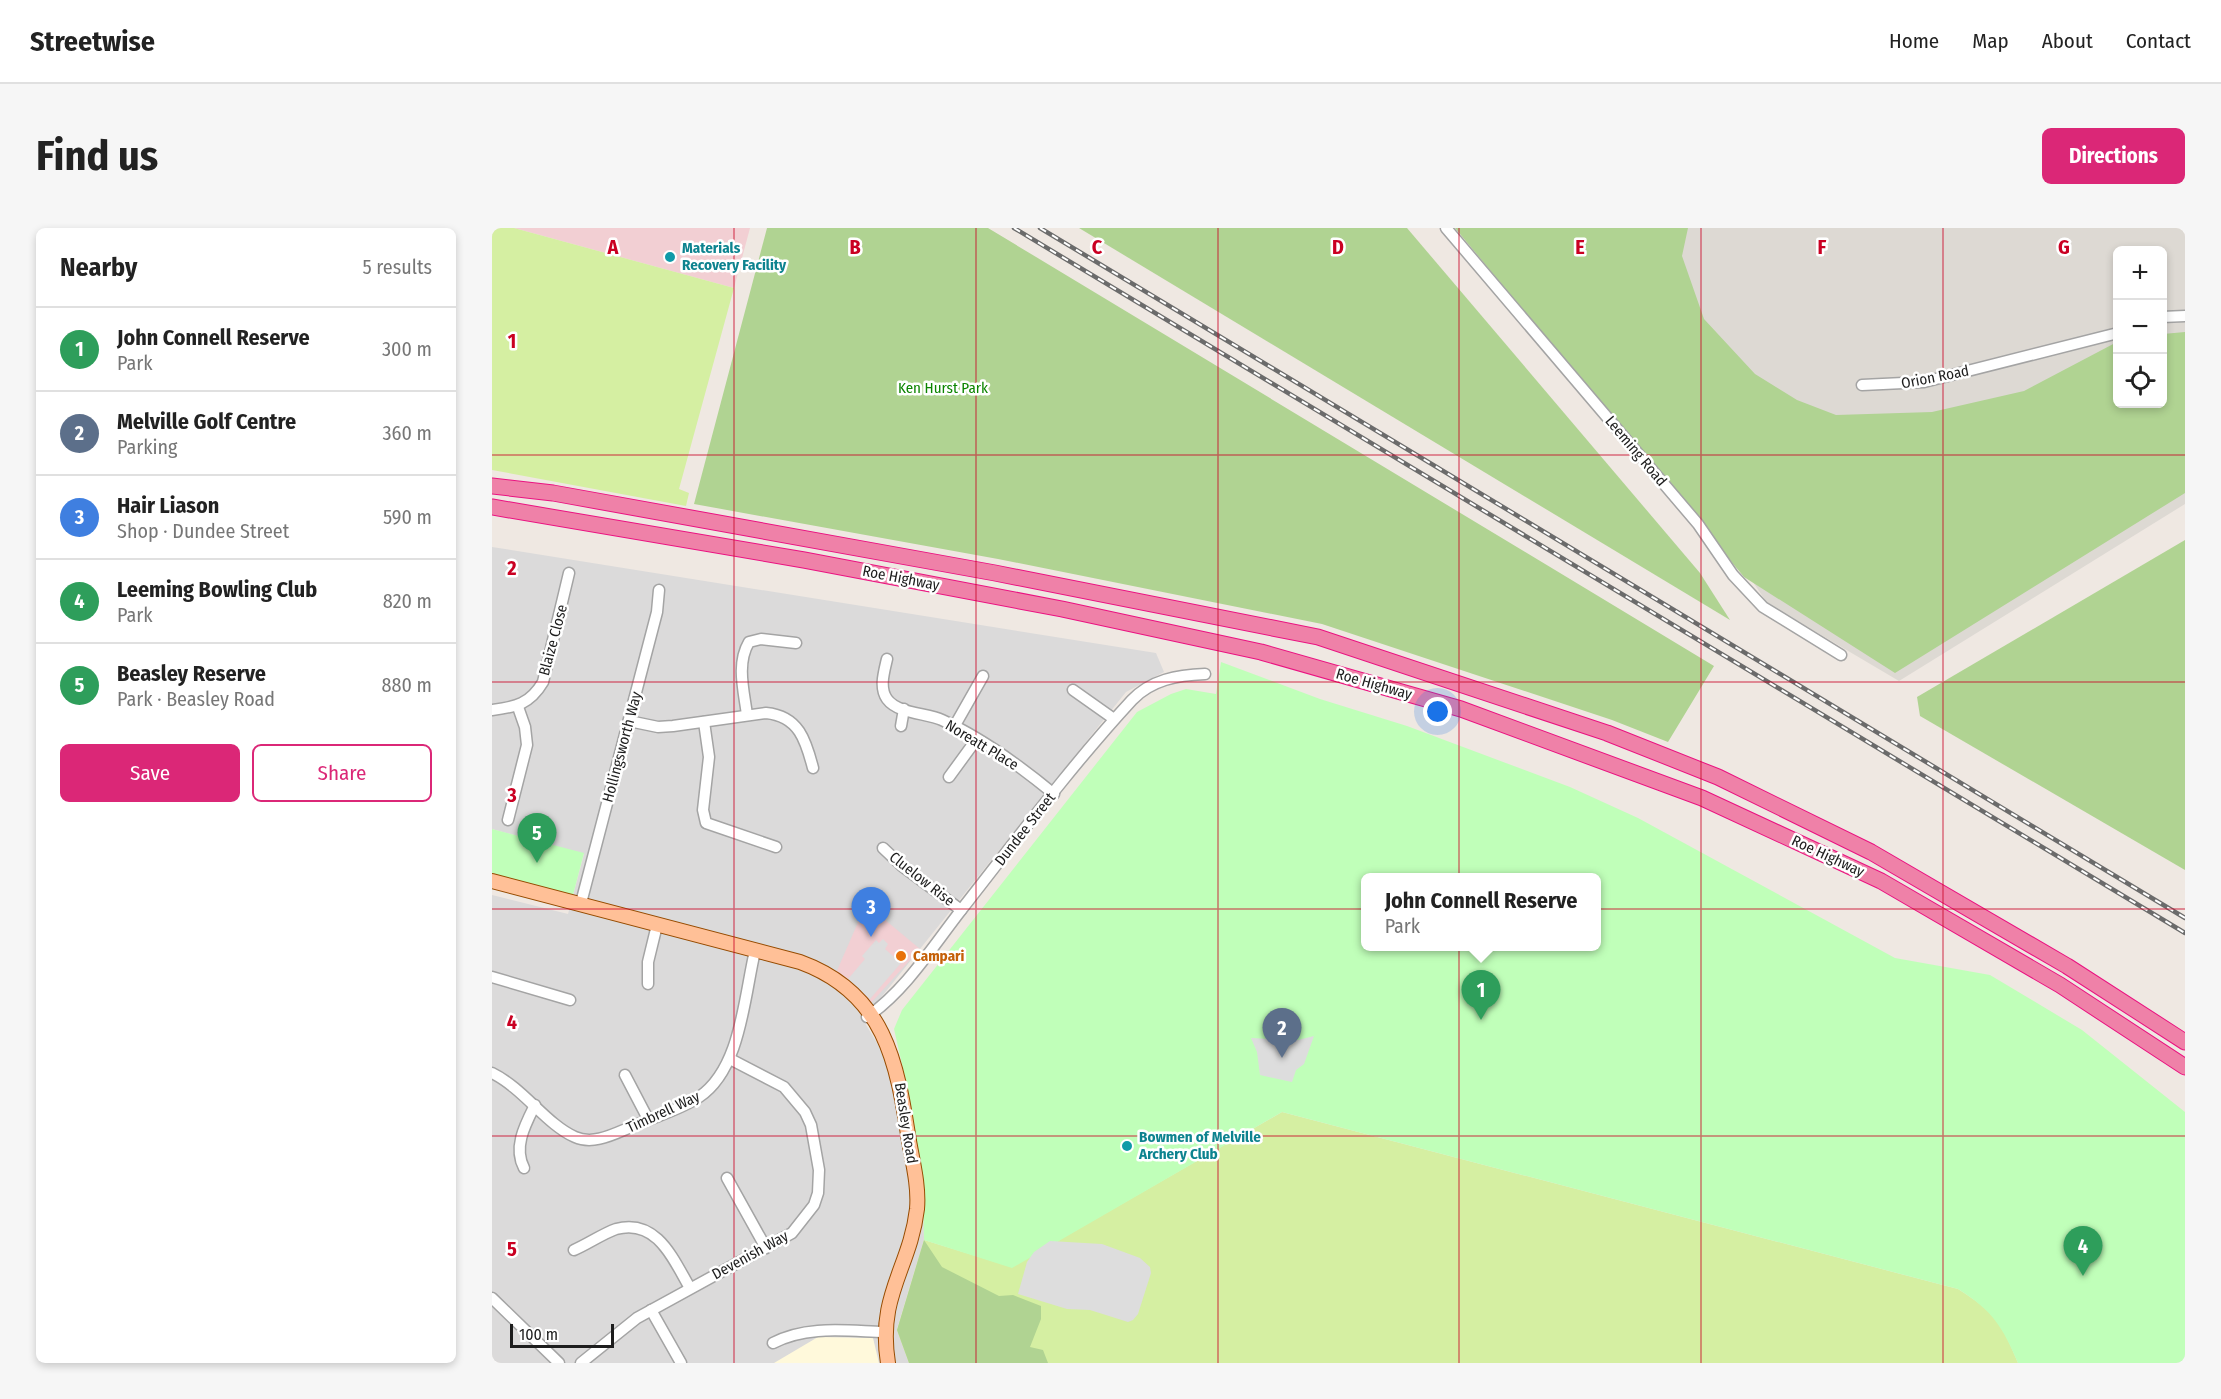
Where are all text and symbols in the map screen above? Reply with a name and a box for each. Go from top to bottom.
text: Streetwise [30,25,155,58]
text: Home [1889,28,1939,54]
text: Map [1972,28,2009,54]
text: About [2042,28,2093,54]
text: Contact [2126,28,2191,54]
button: Directions [2042,128,2185,184]
text: Find us [36,131,158,181]
text: A [607,235,620,259]
text: B [849,235,861,259]
text: C [1092,235,1103,259]
text: D [1332,235,1344,259]
text: E [1575,235,1585,259]
text: F [1818,235,1827,259]
text: G [2058,235,2070,259]
place label: Materials Recovery Facility [682,239,787,274]
map controls [2113,246,2167,408]
button: + [2113,246,2167,300]
marker: Materials Recovery Facility [663,250,677,264]
text: Nearby [60,252,137,283]
text: 5 results [362,255,432,279]
button: − [2113,300,2167,354]
text: John Connell Reserve [117,324,310,351]
text: 1 [508,329,516,353]
text: 1 [75,337,84,361]
text: 300 m [382,337,432,361]
text: Park [117,351,153,375]
button: locate [2113,354,2167,408]
street label: Orion Road [1899,362,1971,392]
park label: Ken Hurst Park [898,379,988,397]
text: Melville Golf Centre [117,408,296,435]
street label: Leeming Road [1601,412,1671,490]
text: 2 [75,421,84,445]
text: 360 m [383,421,432,445]
text: Parking [117,435,178,459]
text: Hair Liason [117,492,219,519]
text: 3 [75,505,84,529]
text: 590 m [383,505,432,529]
text: Shop · Dundee Street [117,519,289,543]
text: 2 [506,556,517,580]
street label: Roe Highway [861,562,941,594]
text: Leeming Bowling Club [117,576,317,603]
text: 4 [74,589,85,613]
text: 820 m [383,589,432,613]
street label: Blaize Close [535,602,571,678]
text: Park [117,603,153,627]
text: Beasley Reserve [117,660,266,687]
street label: Roe Highway [1334,665,1414,703]
text: 5 [75,673,84,697]
text: 880 m [382,673,432,697]
text: Park · Beasley Road [117,687,275,711]
street label: Hollingsworth Way [599,689,645,804]
your location [1423,697,1452,726]
street label: Noreatt Place [942,716,1022,774]
button: Save [60,744,240,802]
button: Share [252,744,432,802]
text: 3 [506,783,517,807]
street label: Dundee Street [991,789,1059,869]
pin: 5 [518,814,556,863]
street label: Roe Highway [1789,831,1867,881]
street label: Cluelow Rise [886,848,958,910]
popup [1361,873,1601,951]
text: John Connell Reserve [1385,887,1577,914]
pin: 3 [852,888,890,937]
text: Park [1385,914,1420,938]
place label: Campari [913,947,965,965]
marker: Campari [894,949,908,963]
pin: 1 [1462,970,1500,1020]
pin: 2 [1262,1008,1302,1058]
text: 4 [507,1010,517,1034]
street label: Beasley Road [891,1081,921,1165]
street label: Timbrell Way [624,1087,703,1137]
place label: Bowmen of Melville Archery Club [1138,1128,1261,1163]
marker: Bowmen of Melville Archery Club [1120,1139,1134,1153]
pin: 4 [2064,1226,2102,1276]
street label: Devenish Way [709,1227,791,1283]
text: 5 [507,1237,517,1261]
scale bar [510,1321,614,1348]
text: 100 m [519,1325,558,1344]

